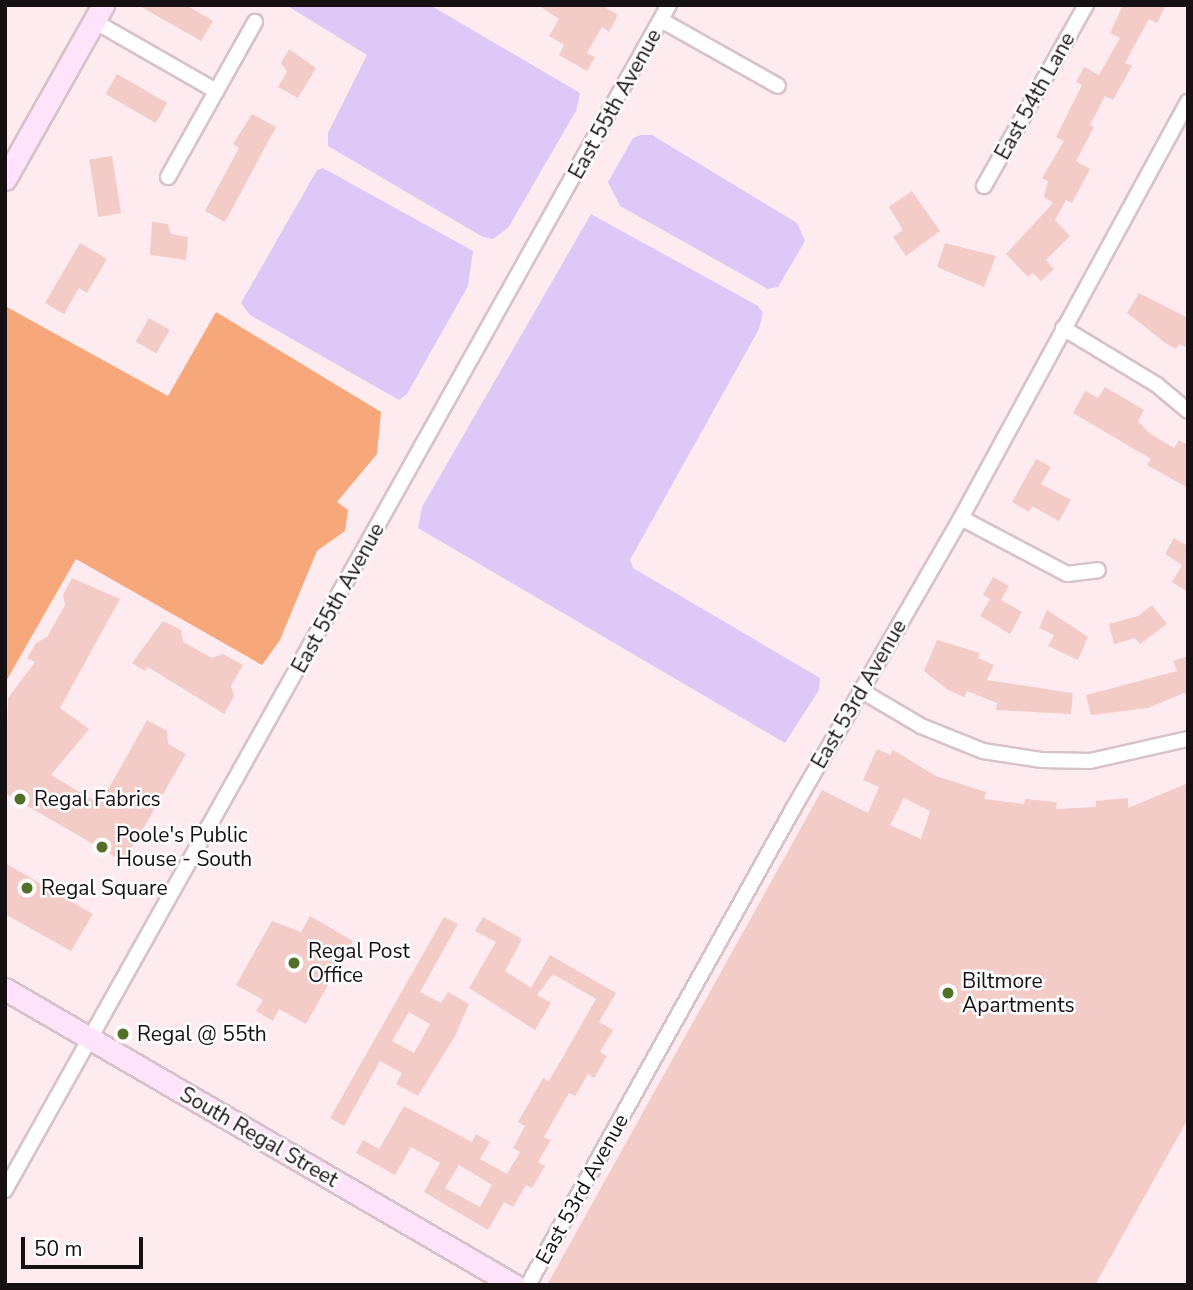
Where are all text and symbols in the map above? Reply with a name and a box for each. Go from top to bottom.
street label: East 55th Avenue [563,25,667,183]
street label: East 54th Lane [990,28,1080,164]
street label: East 55th Avenue [286,519,390,677]
street label: East 53rd Avenue [806,615,912,773]
place label: Regal Fabrics [34,786,161,812]
marker: Regal Fabrics [12,791,28,807]
place label: Poole's Public House - South [116,822,252,872]
marker: Poole's Public House - South [94,839,110,855]
place label: Regal Square [41,875,168,901]
marker: Regal Square [19,880,35,896]
place label: Regal Post Office [308,938,410,988]
marker: Regal Post Office [286,955,302,971]
place label: Biltmore Apartments [962,968,1075,1018]
marker: Biltmore Apartments [940,985,956,1001]
place label: Regal @ 55th [137,1021,267,1047]
marker: Regal @ 55th [115,1026,131,1042]
street label: South Regal Street [175,1081,343,1193]
street label: East 53rd Avenue [530,1110,634,1268]
scale bar [24,1224,147,1268]
text: 50 m [34,1235,83,1263]

